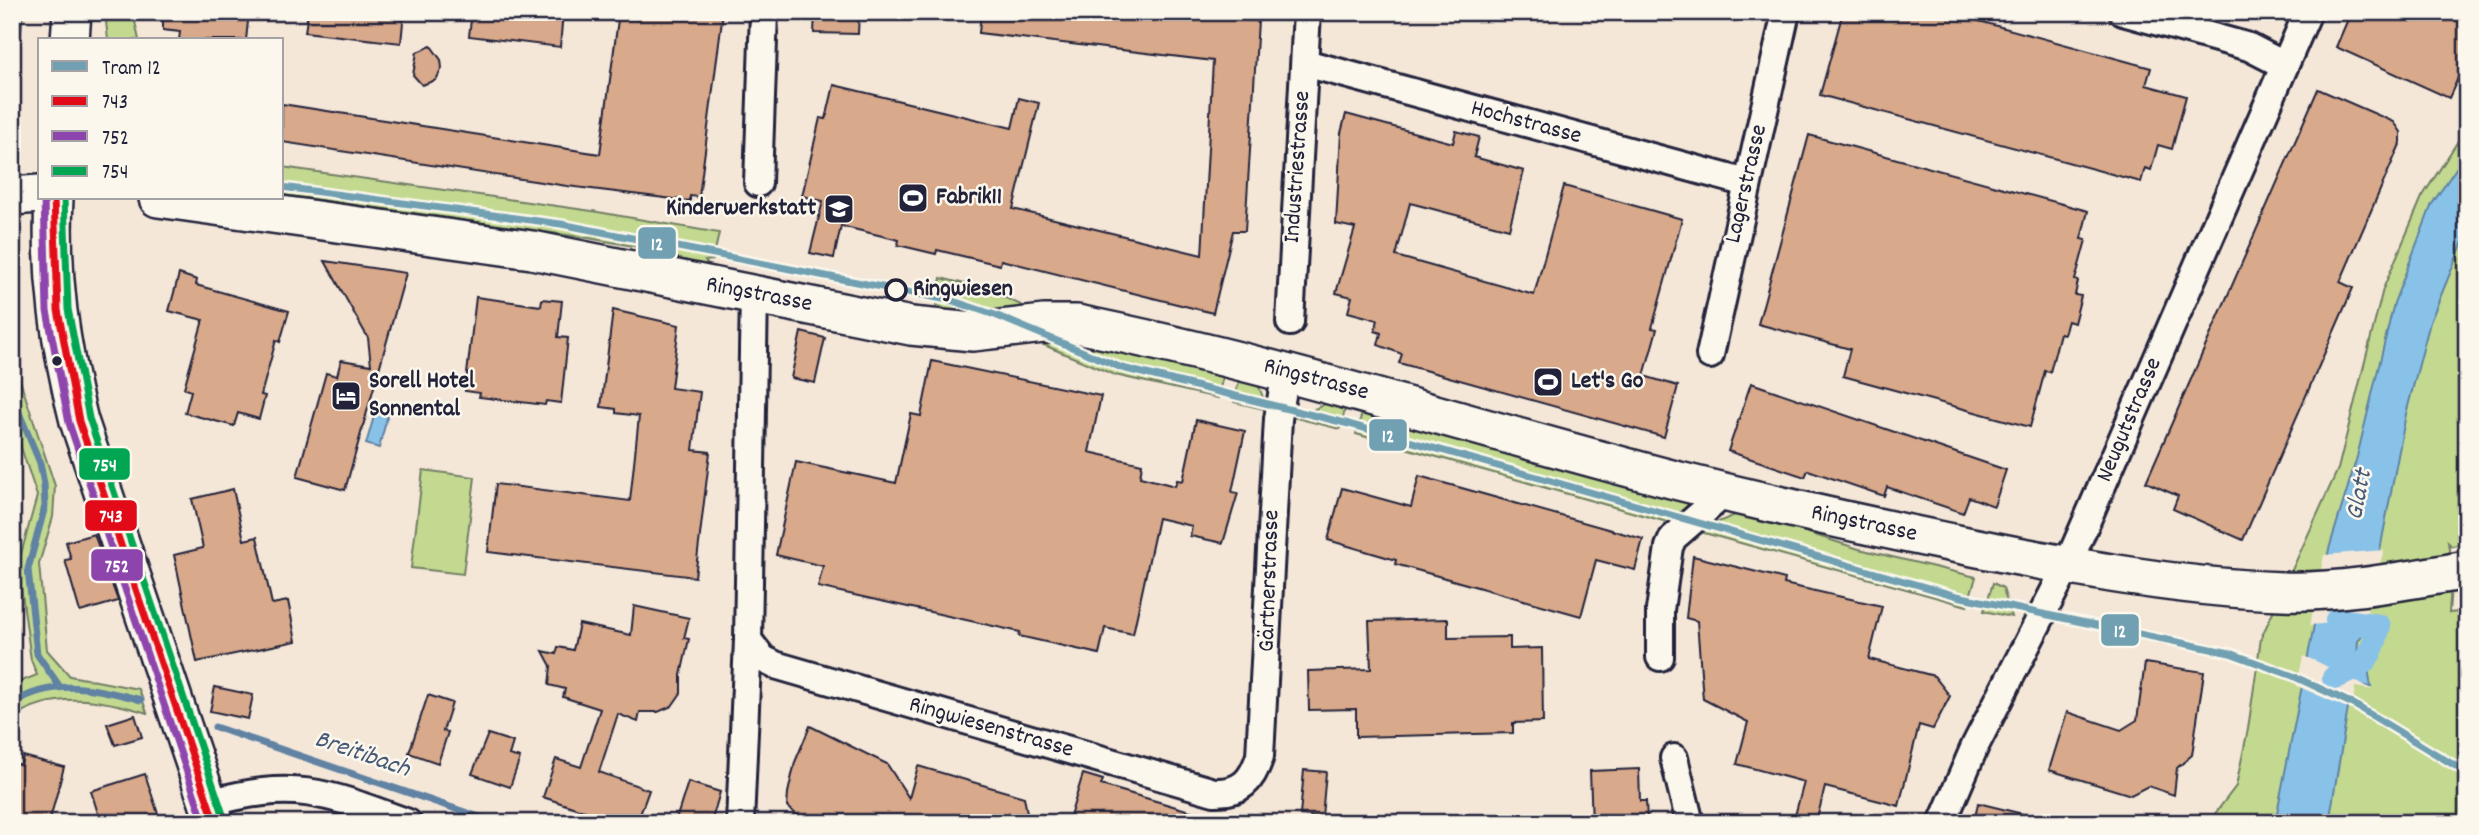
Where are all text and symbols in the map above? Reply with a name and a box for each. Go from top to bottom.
legend [38,38,284,200]
text: Tram 12 [102,55,161,85]
text: 743 [102,89,128,119]
street label: Industriestrasse [1276,90,1320,244]
street label: Hochstrasse [1467,92,1585,154]
street label: Lagerstrasse [1717,121,1777,247]
text: 752 [102,125,129,155]
text: 754 [102,159,128,189]
sports icon: Fabrik11 [896,181,930,215]
place label: Fabrik11 [936,181,1002,215]
place label: Kinderwerkstatt [666,192,816,226]
school or university icon: Kinderwerkstatt [822,192,856,226]
line badge: 12 [637,226,677,260]
text: 12 [651,233,663,260]
street label: Ringstrasse [703,268,815,322]
place label: Ringwiesen [913,273,1013,307]
marker: Ringwiesen [885,279,907,301]
street label: Ringstrasse [1260,350,1372,410]
street label: Neugutstrasse [2088,352,2172,488]
unlabelled marker [50,354,64,368]
place label: Sorell Hotel Sonnental [369,365,475,427]
sports icon: Let's Go [1531,365,1565,399]
place label: Let's Go [1571,365,1644,399]
hotel icon: Sorell Hotel Sonnental [329,379,363,413]
line badge: 12 [1368,418,1408,452]
text: 12 [1382,425,1394,452]
line badge: 754 [78,447,131,481]
text: 754 [93,454,117,481]
water label: Glatt [2337,464,2383,523]
street label: Ringstrasse [1808,496,1920,552]
line badge: 743 [84,499,138,532]
text: 743 [99,505,123,532]
street label: Gärtnerstrasse [1251,509,1289,653]
line badge: 752 [90,548,144,582]
text: 752 [105,555,129,582]
line badge: 12 [2100,613,2140,647]
text: 12 [2114,620,2126,647]
street label: Ringwiesenstrasse [905,688,1077,768]
water label: Breitibach [309,721,416,789]

